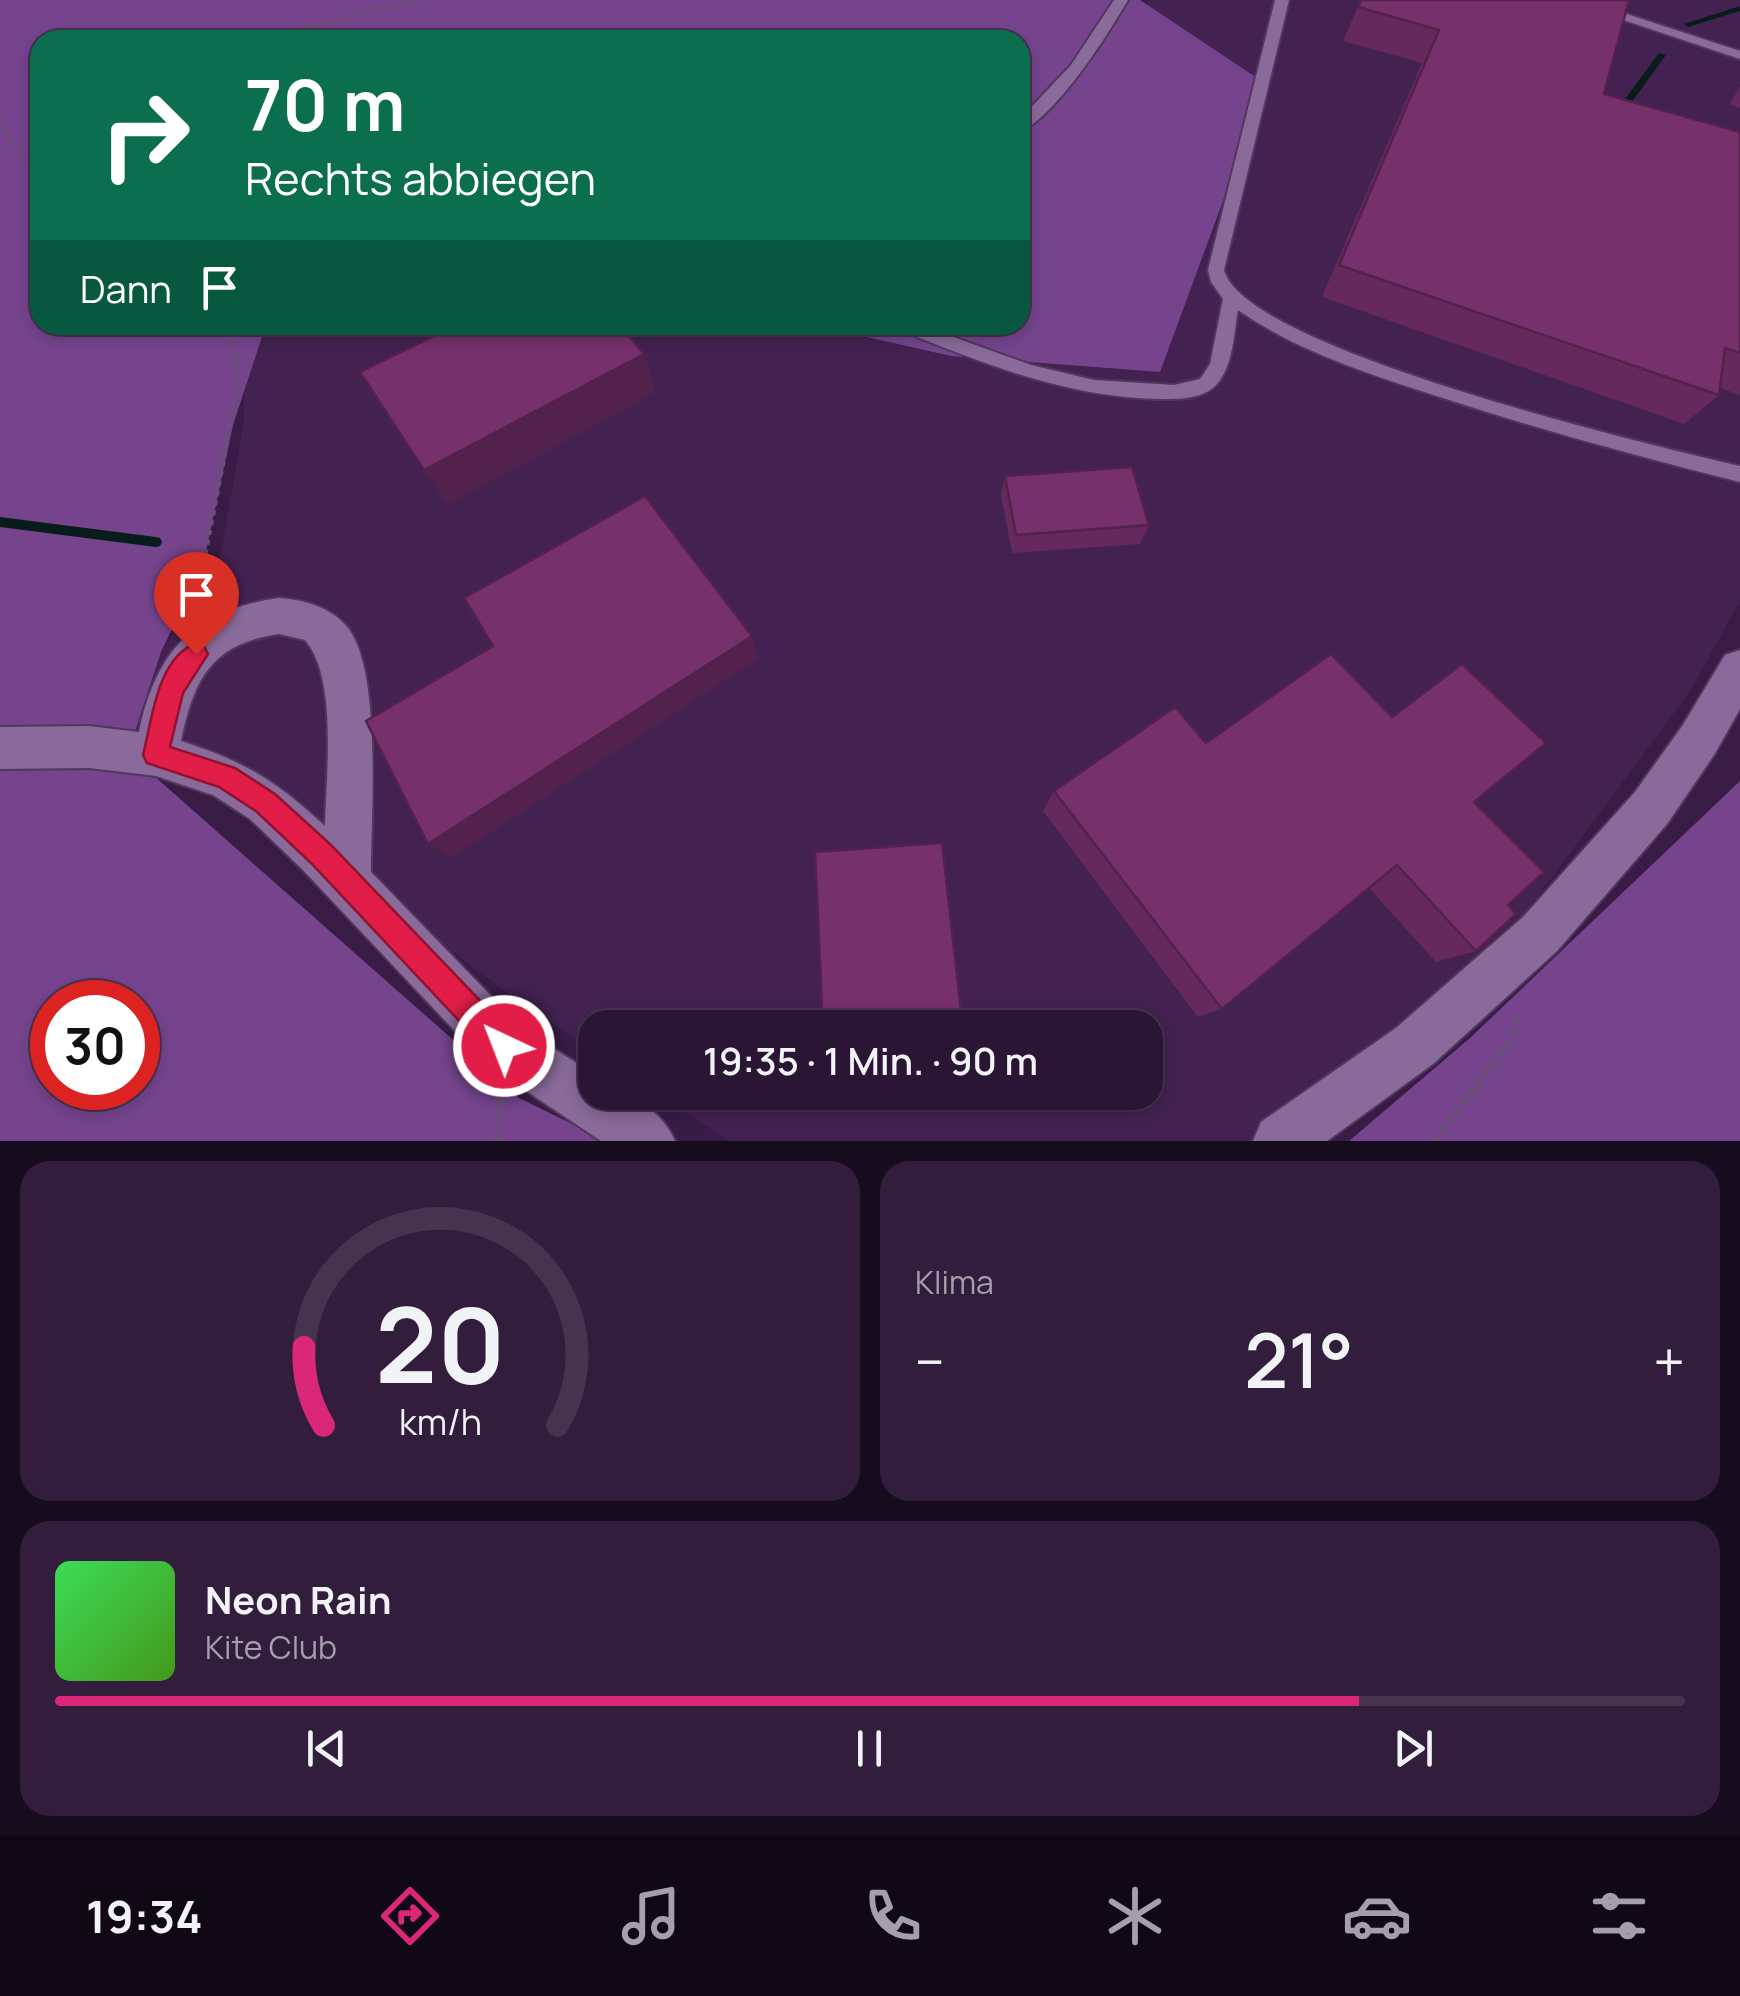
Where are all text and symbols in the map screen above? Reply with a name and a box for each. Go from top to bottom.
text: 70 m [245,56,405,152]
icon: right [80,70,210,200]
text: Rechts abbiegen [245,147,596,209]
icon: arrive [192,260,247,315]
text: Dann [80,262,172,314]
pin [154,552,239,655]
icon: arrive [169,567,224,622]
speed limit sign: 30 [30,980,160,1110]
position arrow [452,994,556,1098]
text: 19:35 · 1 Min. · 90 m [703,1034,1038,1086]
text: Klima [915,1260,994,1304]
text: 20 [375,1272,505,1414]
text: 21° [1244,1308,1354,1411]
text: − [915,1323,945,1399]
text: + [1653,1323,1685,1399]
text: km/h [398,1397,482,1446]
text: Neon Rain [205,1573,391,1625]
text: Kite Club [205,1625,337,1669]
icon: previous [299,1721,354,1776]
icon: pause [842,1721,897,1776]
icon: next [1386,1721,1441,1776]
icon: directions [375,1881,445,1951]
icon: music [616,1881,686,1951]
icon: phone [858,1881,928,1951]
icon: climate [1100,1881,1170,1951]
icon: car [1342,1881,1412,1951]
icon: filters [1584,1881,1654,1951]
text: 19:34 [86,1885,203,1947]

